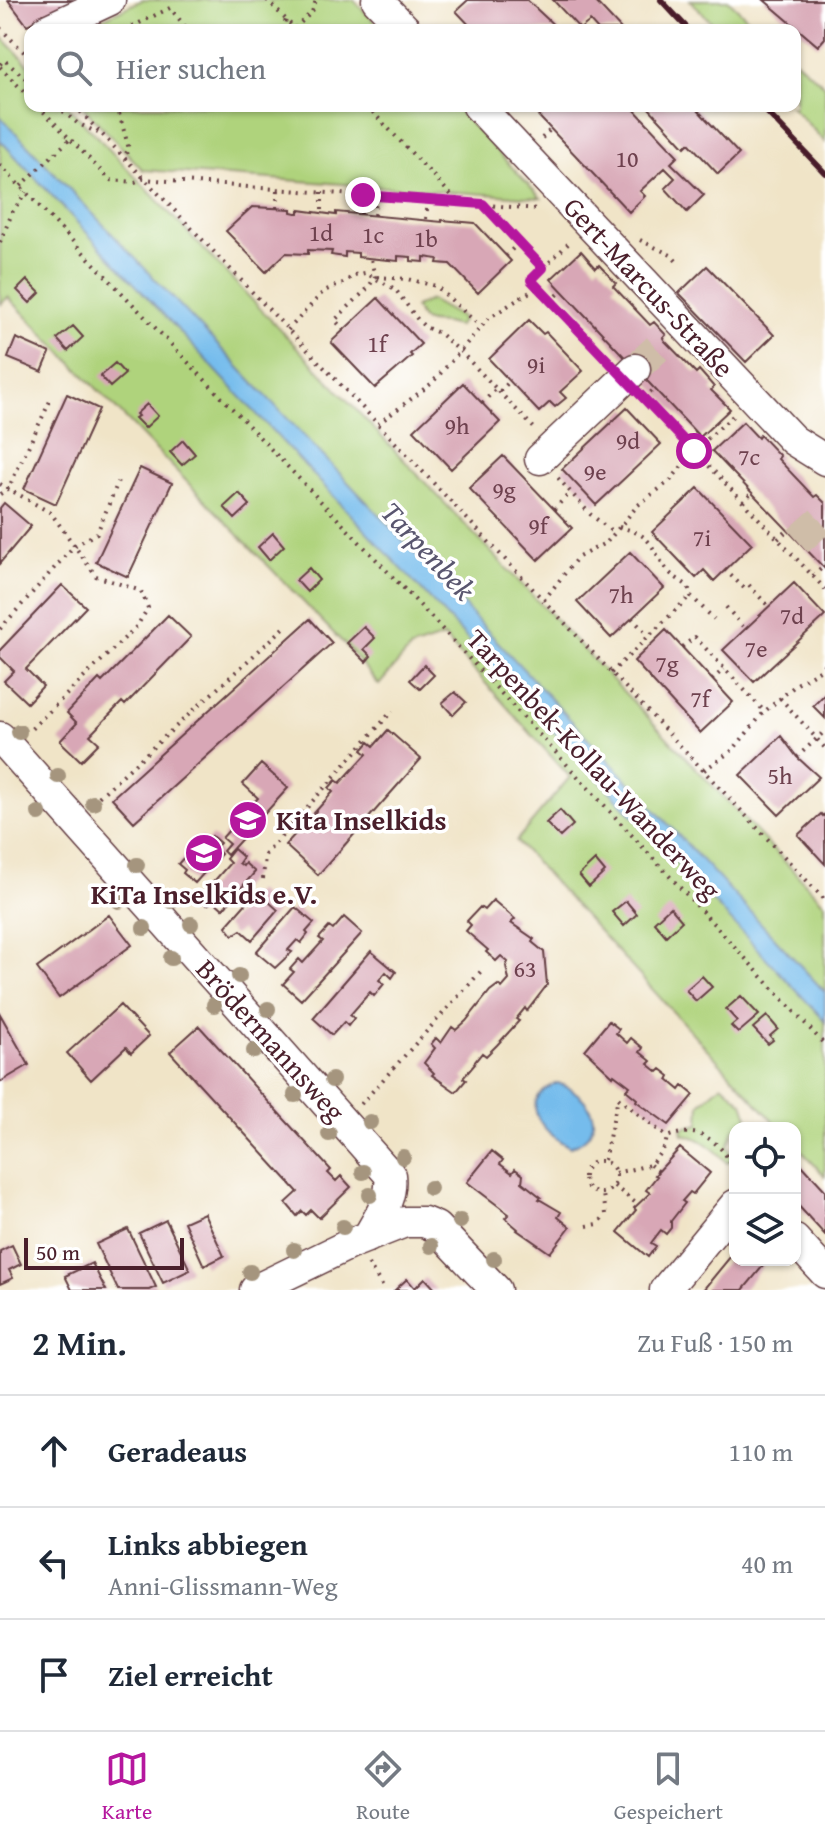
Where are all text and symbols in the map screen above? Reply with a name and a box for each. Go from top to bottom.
search box [24,24,801,112]
icon: search [52,46,96,90]
text: Hier suchen [116,46,266,90]
house number: 10 [615,141,639,176]
route end [345,177,381,213]
street label: Gert-Marcus-Straße [555,187,744,386]
house number: 1d [309,215,333,250]
house number: 1c [362,217,384,252]
house number: 1b [414,221,438,256]
house number: 1f [367,326,389,361]
house number: 9i [527,347,545,382]
house number: 9h [444,408,470,443]
house number: 9d [616,423,640,458]
route start [676,433,712,469]
house number: 7c [738,439,760,474]
house number: 9e [584,454,606,489]
house number: 9g [492,472,516,507]
water label: Tarpenbek [371,491,486,610]
house number: 9f [528,508,550,543]
house number: 7i [693,520,711,555]
house number: 7h [608,577,634,612]
house number: 7d [780,598,804,633]
street label: Tarpenbek-Kollau-Wanderweg [458,619,731,908]
house number: 7e [745,631,767,666]
house number: 7g [655,646,679,681]
house number: 7f [690,681,712,716]
house number: 5h [767,758,793,793]
school or university icon: Kita Inselkids [227,799,269,841]
place label: Kita Inselkids [276,799,447,840]
school or university icon: KiTa Inselkids e.V. [183,832,225,874]
place label: KiTa Inselkids e.V. [91,873,317,914]
street label: Brödermannsweg [187,949,356,1130]
house number: 63 [513,951,537,986]
map controls [729,1122,801,1266]
button: locate [729,1122,801,1194]
button: layers [729,1194,801,1266]
scale bar [24,1234,184,1270]
text: 50 m [36,1236,80,1268]
text: 2 Min. [32,1318,127,1367]
text: Zu Fuß · 150 m [637,1323,793,1362]
icon: ahead [32,1429,76,1473]
text: Geradeaus [108,1429,247,1473]
text: 110 m [728,1432,793,1471]
text: Links abbiegen [108,1522,308,1566]
icon: left [32,1541,76,1585]
text: 40 m [741,1544,793,1583]
text: Anni-Glissmann-Weg [108,1566,338,1605]
icon: arrive [32,1653,76,1697]
text: Ziel erreicht [108,1653,273,1697]
tab: Karte [102,1747,152,1827]
tab: Route [356,1747,410,1827]
tab: Gespeichert [614,1747,723,1827]

